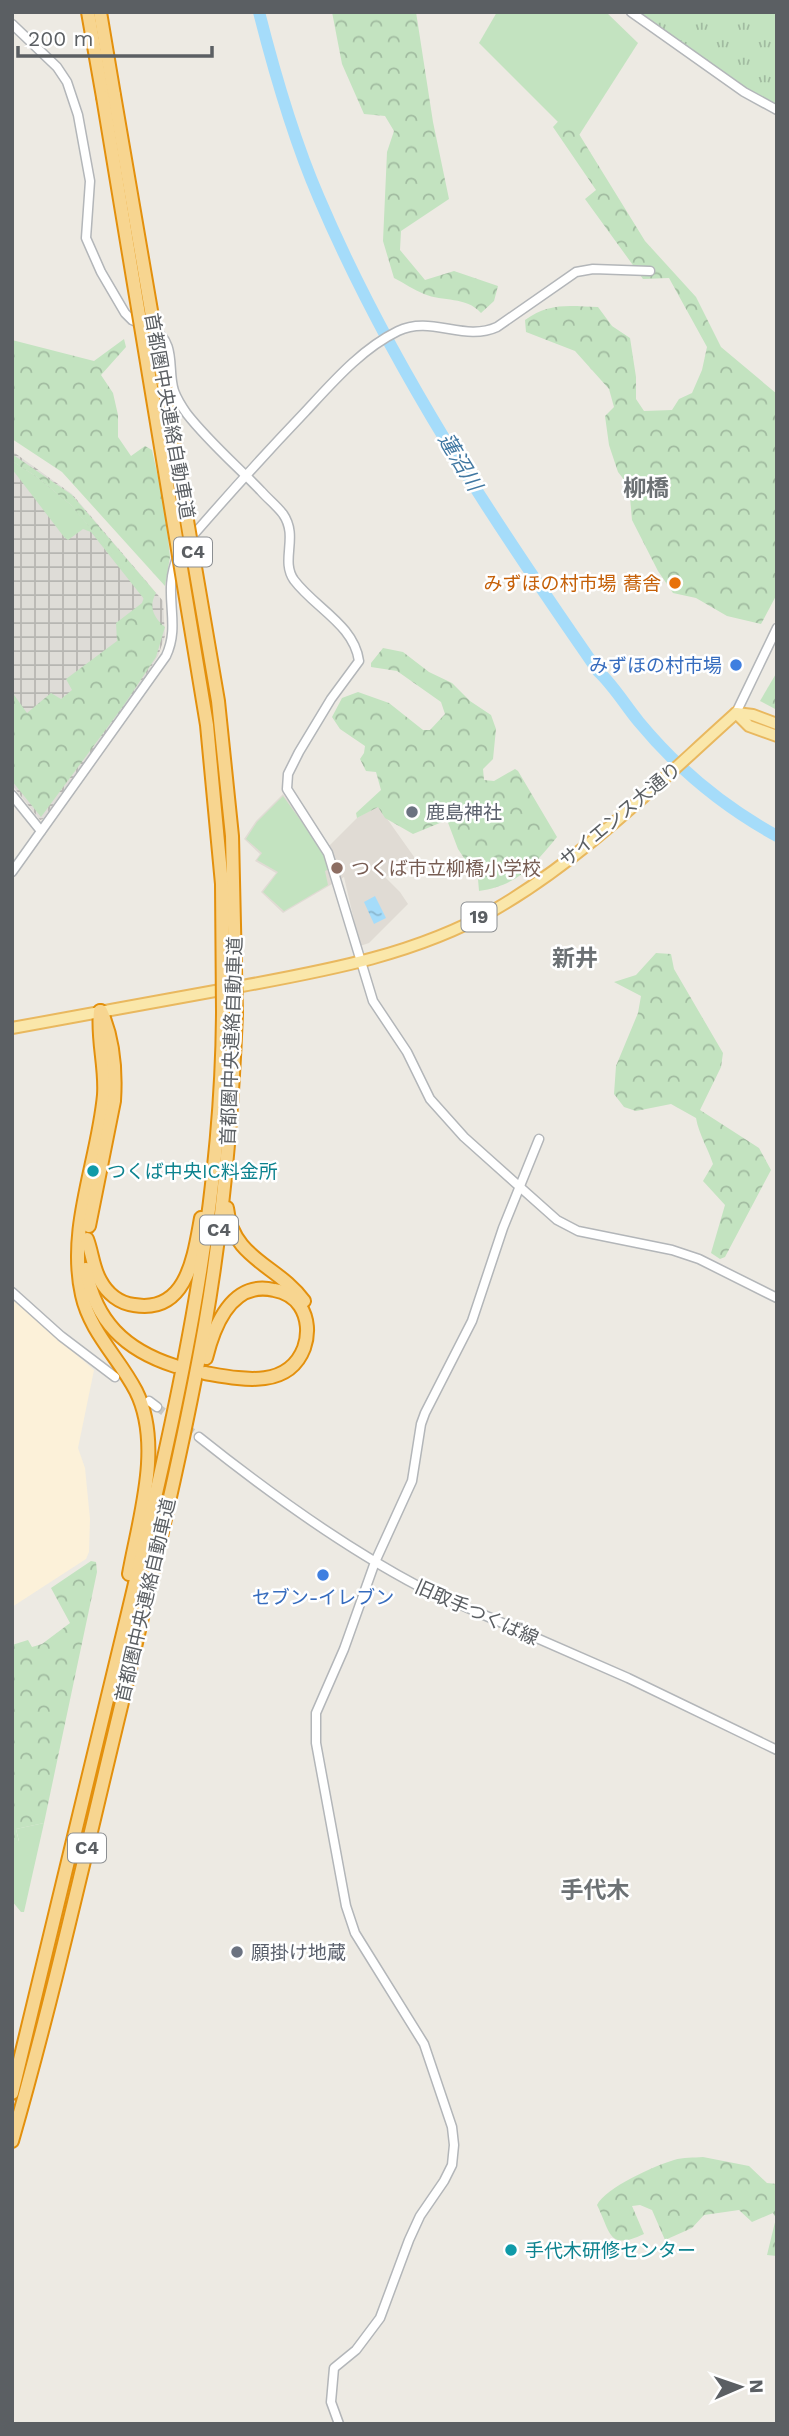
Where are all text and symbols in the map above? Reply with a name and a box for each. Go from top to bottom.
scale bar [18,14,212,58]
text: 200 m [28,26,94,51]
street label: 首都圏中央連絡自動車道 [140,311,199,521]
water label: 蓮沼川 [433,428,488,497]
district label: 柳橋 [623,475,669,502]
road number: C4 [174,538,212,566]
place label: みずほの村市場 蕎舎 [484,572,661,595]
marker: みずほの村市場 蕎舎 [667,575,683,591]
place label: みずほの村市場 [589,654,722,677]
marker: みずほの村市場 [728,657,744,673]
street label: サイエンス大通り [555,757,686,872]
place label: 鹿島神社 [426,801,502,824]
marker: 鹿島神社 [404,804,420,820]
place label: つくば市立柳橋小学校 [351,857,541,880]
marker: つくば市立柳橋小学校 [329,860,345,876]
road number: 19 [462,902,496,932]
street label: 首都圏中央連絡自動車道 [216,936,247,1146]
district label: 新井 [552,945,598,972]
place label: つくば中央IC料金所 [107,1160,278,1183]
marker: つくば中央IC料金所 [85,1163,101,1179]
road number: C4 [200,1216,238,1245]
street label: 首都圏中央連絡自動車道 [111,1496,180,1705]
marker: セブン-イレブン [315,1567,331,1583]
street label: 旧取手つくば線 [411,1575,542,1650]
place label: セブン-イレブン [252,1586,394,1609]
road number: C4 [68,1834,106,1862]
district label: 手代木 [561,1877,630,1904]
place label: 願掛け地蔵 [251,1941,346,1964]
marker: 願掛け地蔵 [229,1944,245,1960]
place label: 手代木研修センター [525,2239,696,2262]
marker: 手代木研修センター [503,2242,519,2258]
north arrow [705,2352,775,2422]
text: N [745,2379,768,2394]

